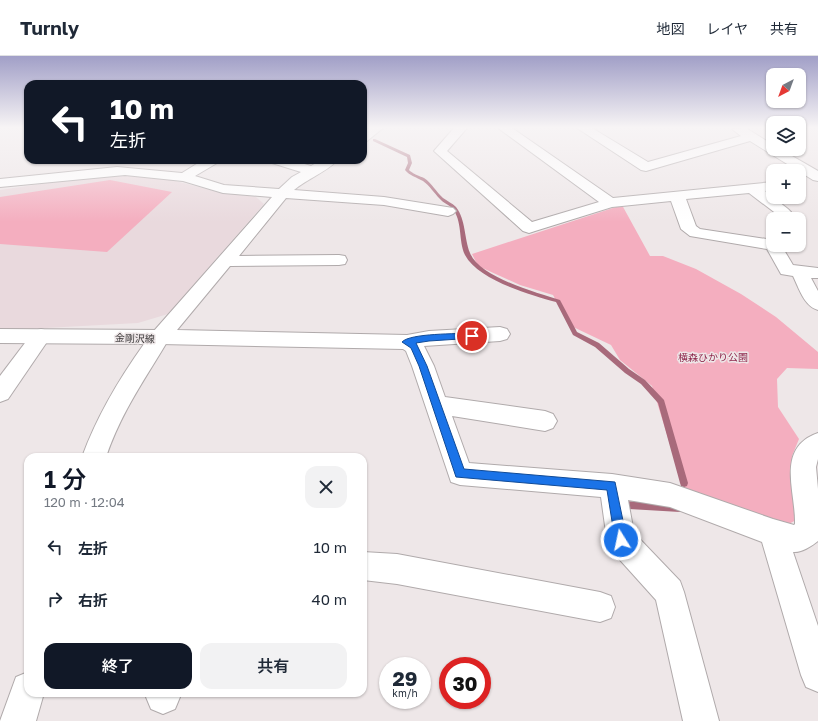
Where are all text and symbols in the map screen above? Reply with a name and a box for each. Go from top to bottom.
text: Turnly [20,16,79,39]
text: 地図 [656,20,684,37]
text: レイヤ [706,20,748,37]
text: 共有 [770,20,798,37]
north arrow [766,68,806,108]
map controls [766,68,806,252]
text: 10 m [110,92,174,125]
icon: left [44,96,96,148]
button: layers [766,116,806,156]
text: 左折 [110,129,146,151]
button: + [766,164,806,204]
button: − [766,212,806,252]
pin [455,319,489,353]
icon: arrive [461,325,483,347]
street label: 金剛沢線 [115,331,155,345]
park label: 横森ひかり公園 [678,351,748,363]
text: 1 分 [44,464,86,493]
button: close [305,466,347,508]
text: 120 m · 12:04 [44,494,125,510]
position arrow [600,519,642,561]
icon: left [44,536,66,558]
text: 10 m [313,538,347,556]
text: 左折 [78,539,108,557]
icon: right [44,588,66,610]
text: 40 m [312,590,347,608]
text: 右折 [78,591,108,609]
button: 終了 [44,643,192,689]
button: 共有 [200,643,347,689]
speed limit sign: 30 [439,657,491,709]
text: 29 [393,666,417,690]
text: km/h [392,687,418,699]

